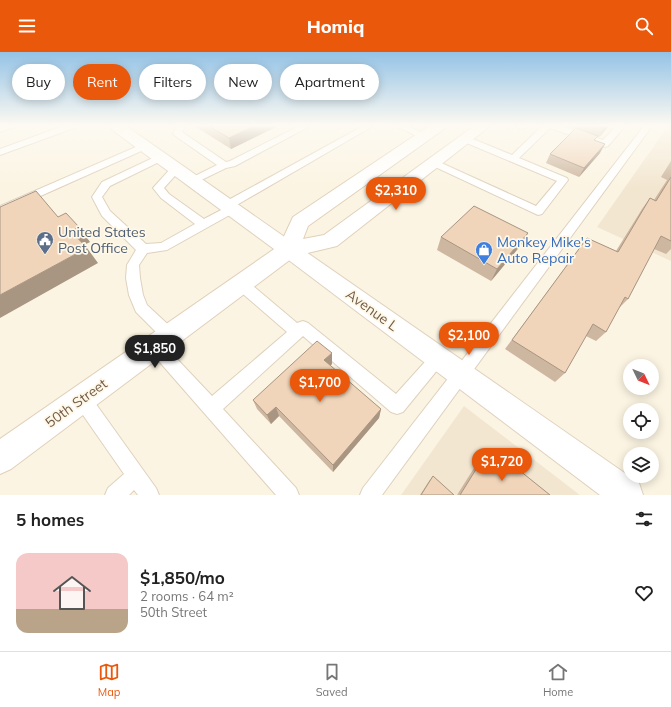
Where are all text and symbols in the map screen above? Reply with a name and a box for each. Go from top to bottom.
icon: menu [16,15,38,37]
text: Homiq [307,15,364,38]
icon: search [633,15,655,37]
chip: Buy [12,64,65,100]
chip: Rent [73,64,131,100]
chip: Filters [139,64,206,100]
chip: New [214,64,272,100]
chip: Apartment [280,64,379,100]
pin: $2,310 [363,177,429,211]
text: $2,310 [375,182,417,198]
place label: United States Post Office [58,223,146,257]
public building icon: United States Post Office [35,230,55,255]
place label: Monkey Mike's Auto Repair [497,233,591,267]
shop icon: Monkey Mike's Auto Repair [474,240,494,265]
street label: Avenue L [342,285,402,335]
pin: $2,100 [436,322,502,356]
text: $2,100 [448,327,490,343]
pin: $1,850 [122,335,188,369]
text: $1,850 [134,340,176,356]
north arrow [623,359,659,395]
map controls [623,359,659,483]
pin: $1,700 [287,369,353,403]
street label: 50th Street [41,374,111,432]
text: $1,700 [299,374,341,390]
button: locate [623,403,659,439]
button: layers [623,447,659,483]
pin: $1,720 [469,448,535,482]
text: $1,720 [481,453,523,469]
icon: filters [633,508,655,530]
text: 5 homes [16,509,84,530]
text: $1,850/mo [140,567,225,588]
icon: home [48,569,96,617]
icon: heart [633,582,655,604]
text: 2 rooms · 64 m² [140,588,234,604]
text: 50th Street [140,604,207,620]
tab: Map [98,661,120,699]
tab: Saved [316,661,348,699]
tab: Home [543,661,573,699]

